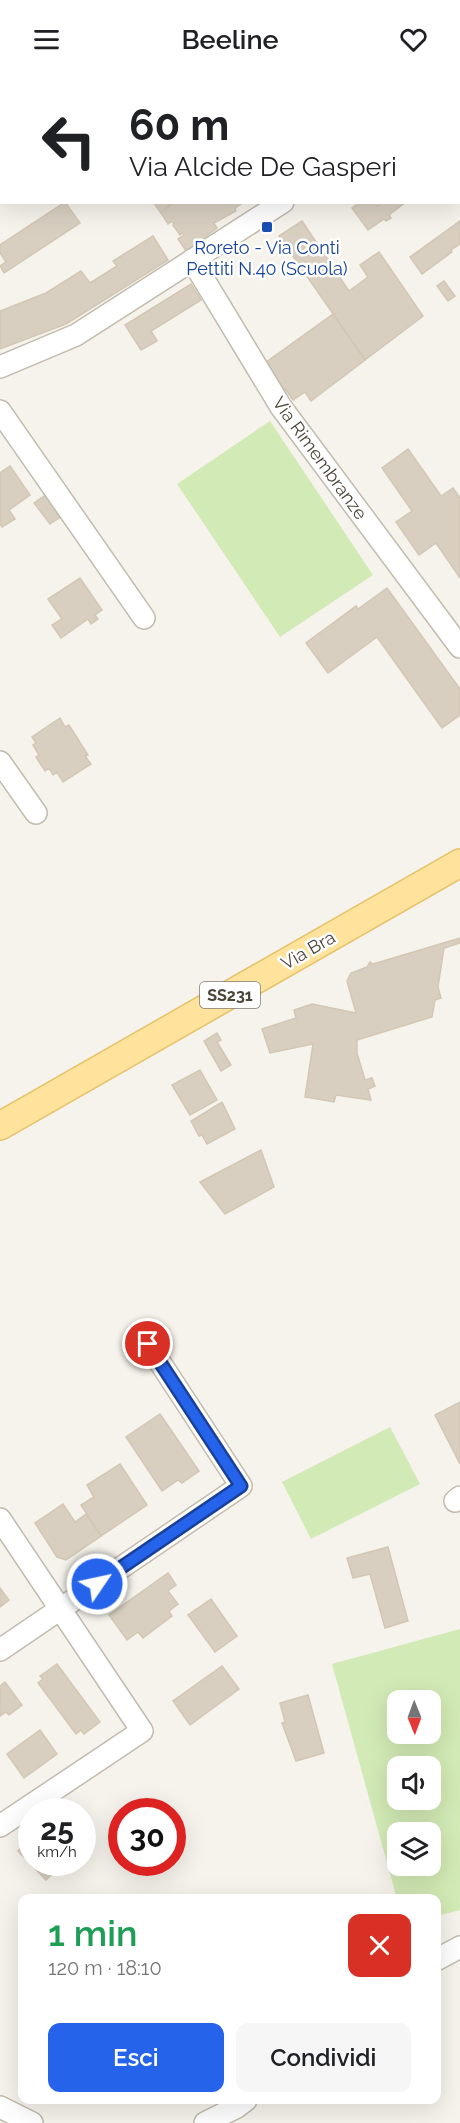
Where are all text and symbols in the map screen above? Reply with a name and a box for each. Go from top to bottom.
icon: menu [30,23,63,56]
icon: heart [397,23,430,56]
text: Beeline [181,24,279,55]
text: 60 m [129,101,229,150]
icon: left [30,102,108,180]
text: Via Alcide De Gasperi [129,151,397,182]
marker: Roreto - Via Conti Pettiti N.40 (Scuola) [260,220,274,234]
place label: Roreto - Via Conti Pettiti N.40 (Scuola) [186,237,348,279]
street label: Via Rimembranze [268,392,372,524]
street label: Via Bra [277,926,339,974]
road number: SS231 [200,982,260,1008]
pin [122,1318,173,1369]
icon: arrive [131,1327,164,1360]
position arrow [65,1552,129,1616]
north arrow [387,1690,441,1744]
map controls [387,1690,441,1876]
button: sound [387,1756,441,1810]
speed limit sign: 30 [108,1798,186,1876]
text: 25 [40,1812,74,1847]
button: layers [387,1822,441,1876]
text: km/h [37,1843,77,1861]
text: 1 min [48,1912,137,1954]
button: close [348,1914,411,1977]
text: 120 m · 18:10 [48,1956,162,1980]
button: Esci [48,2023,224,2092]
button: Condividi [236,2023,411,2092]

